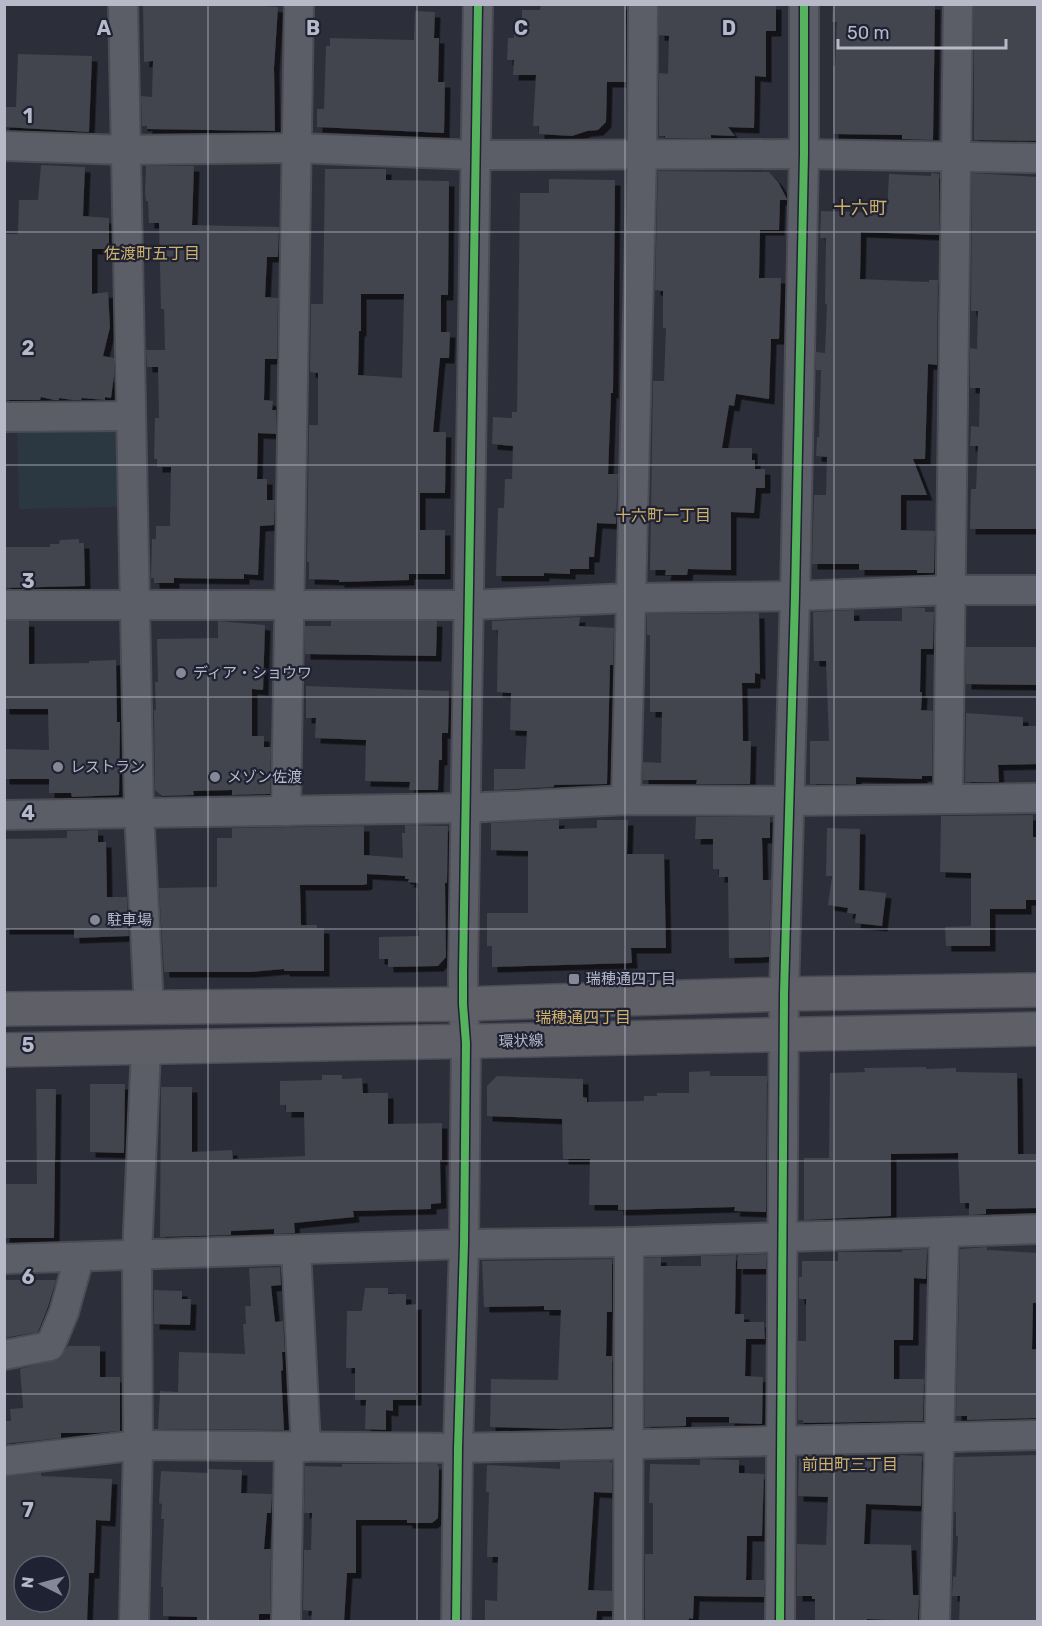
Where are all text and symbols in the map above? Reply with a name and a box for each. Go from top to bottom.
scale bar [838,12,1006,50]
text: A [97,16,112,40]
text: B [306,16,320,40]
text: C [514,16,528,40]
text: D [722,16,736,40]
text: 50 m [847,22,890,44]
text: 1 [23,104,33,128]
district label: 十六町 [833,197,887,219]
district label: 佐渡町五丁目 [104,244,200,263]
text: 2 [22,336,35,360]
district label: 十六町一丁目 [615,506,711,525]
text: 3 [21,569,35,593]
place label: ディア・ショウワ [193,664,312,682]
marker: ディア・ショウワ [174,666,188,680]
place label: レストラン [70,758,145,776]
marker: レストラン [51,760,65,774]
place label: メゾン佐渡 [227,768,302,786]
marker: メゾン佐渡 [208,770,222,784]
text: 4 [21,801,35,825]
place label: 駐車場 [107,911,152,929]
marker: 駐車場 [88,913,102,927]
place label: 瑞穂通四丁目 [586,970,676,988]
marker: 瑞穂通四丁目 [567,972,581,986]
district label: 瑞穂通四丁目 [535,1008,631,1027]
street label: 環状線 [498,1031,544,1051]
text: 5 [22,1033,35,1057]
text: 6 [21,1265,35,1289]
district label: 前田町三丁目 [802,1455,898,1474]
text: 7 [22,1498,34,1522]
north arrow [12,1554,72,1614]
text: N [18,1576,38,1589]

